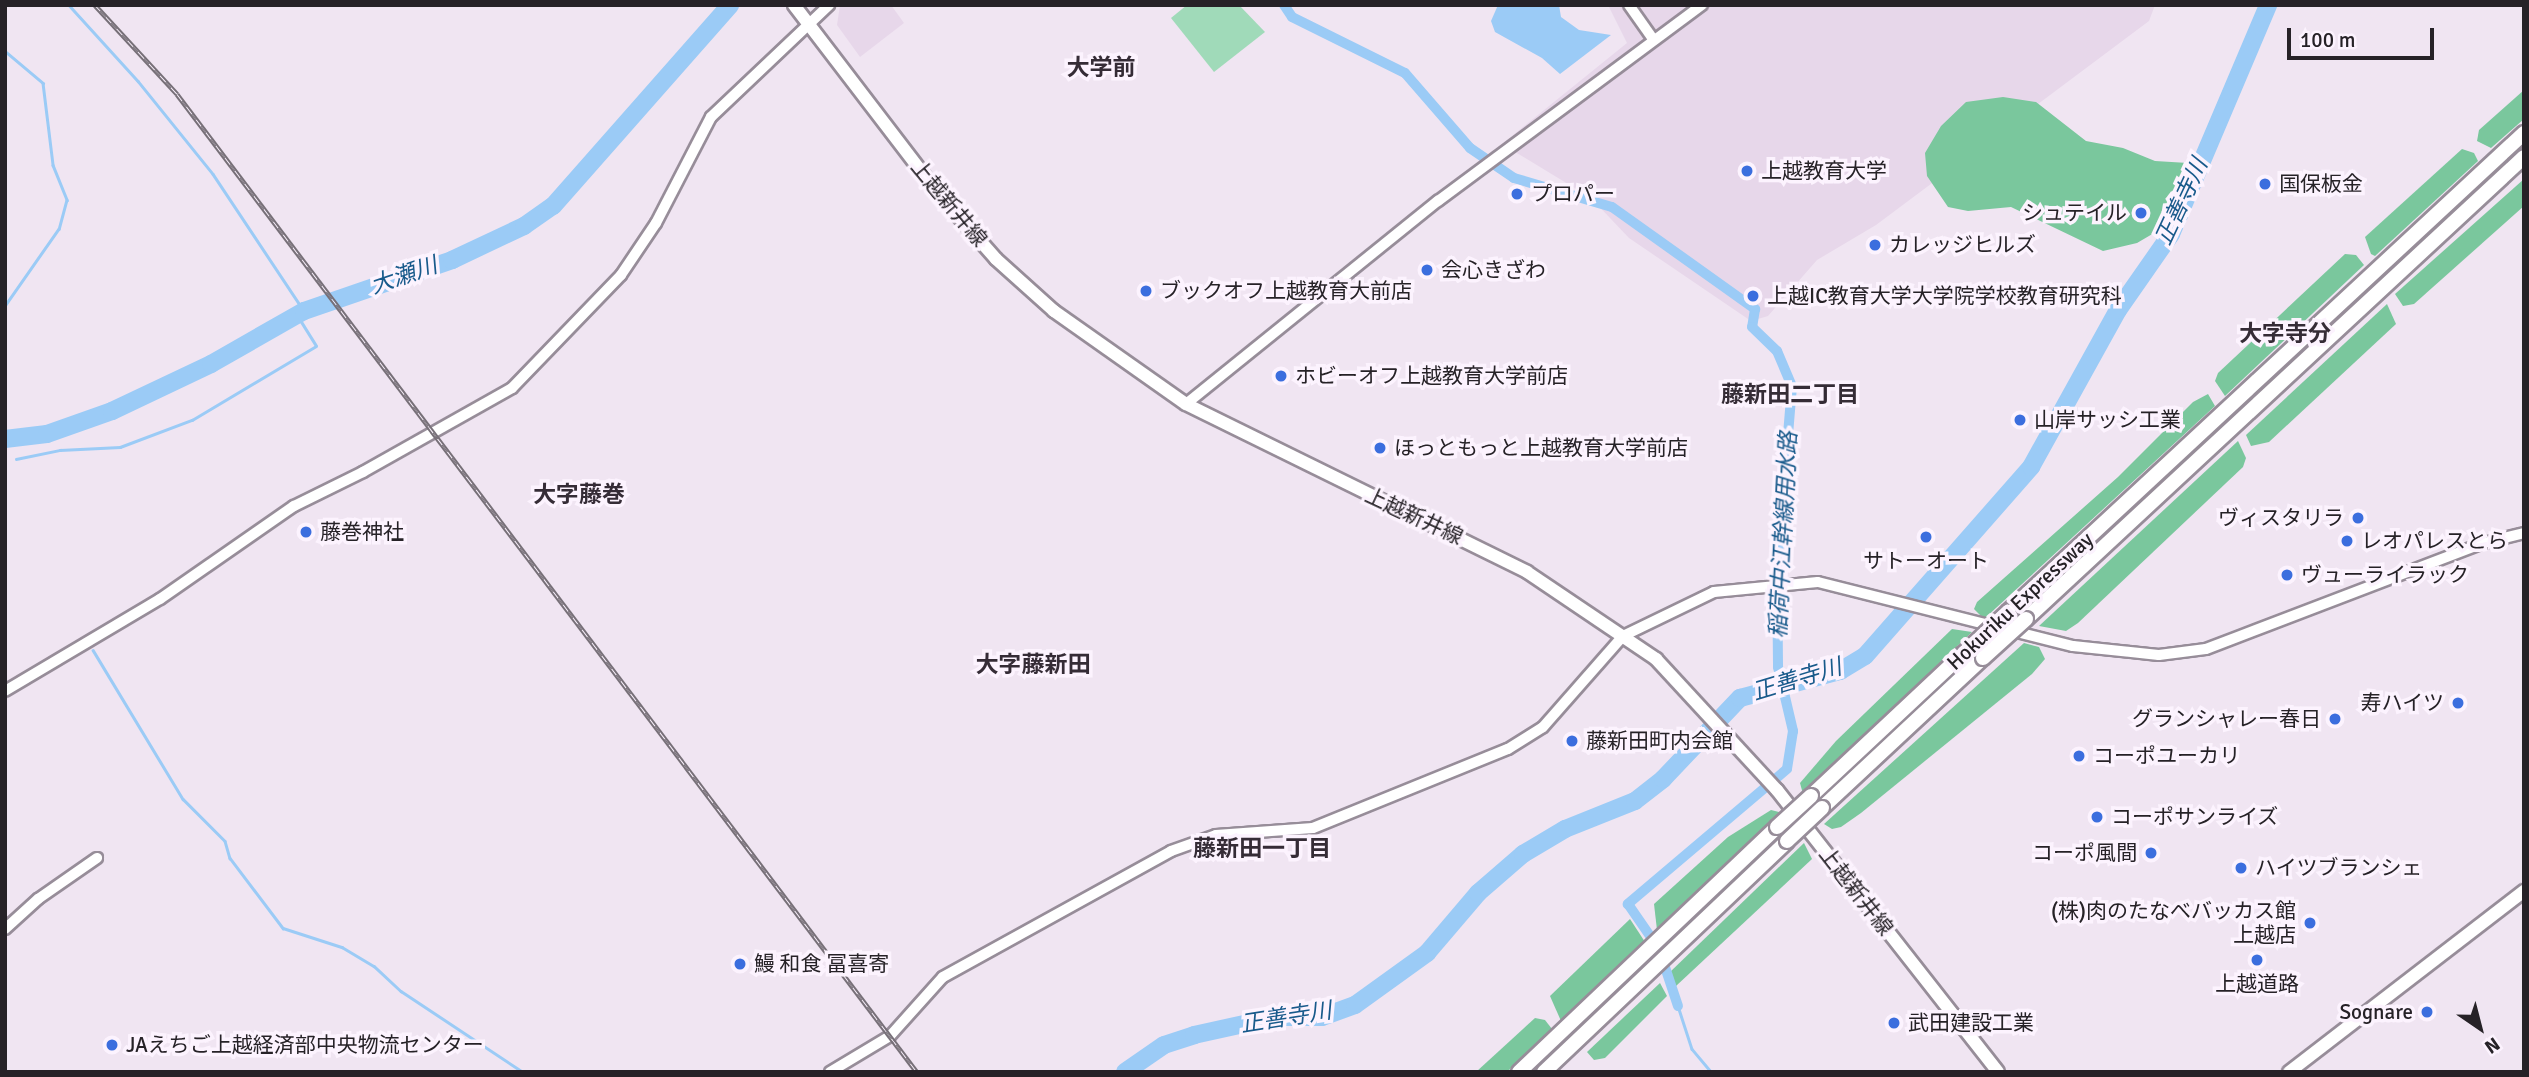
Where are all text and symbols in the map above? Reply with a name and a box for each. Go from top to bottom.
scale bar [2291,14,2438,58]
text: 100 m [2300,27,2355,53]
district label: 大学前 [1067,54,1135,82]
water label: 正善寺川 [2150,154,2214,250]
street label: 上越新井線 [906,155,992,251]
place label: 上越教育大学 [1761,158,1887,184]
marker: 上越教育大学 [1739,163,1755,179]
place label: 国保板金 [2279,171,2363,197]
marker: 国保板金 [2257,176,2273,192]
place label: プロパー [1531,181,1615,207]
marker: プロパー [1509,186,1525,202]
place label: シュテイル [2022,200,2127,226]
marker: シュテイル [2133,205,2149,221]
place label: カレッジヒルズ [1889,232,2036,258]
marker: カレッジヒルズ [1867,237,1883,253]
water label: 大瀬川 [367,252,441,300]
place label: 会心きざわ [1441,257,1546,283]
marker: 会心きざわ [1419,262,1435,278]
place label: ブックオフ上越教育大前店 [1160,278,1412,304]
marker: ブックオフ上越教育大前店 [1138,283,1154,299]
place label: 上越IC教育大学大学院学校教育研究科 [1767,283,2122,309]
marker: 上越IC教育大学大学院学校教育研究科 [1745,288,1761,304]
district label: 大字寺分 [2239,320,2331,348]
place label: ホビーオフ上越教育大学前店 [1295,363,1568,389]
marker: ホビーオフ上越教育大学前店 [1273,368,1289,384]
district label: 藤新田二丁目 [1721,381,1859,409]
place label: 山岸サッシ工業 [2034,407,2181,433]
marker: 山岸サッシ工業 [2012,412,2028,428]
water label: 稲荷中江幹線用水路 [1765,431,1803,639]
place label: ほっともっと上越教育大学前店 [1394,435,1688,461]
marker: ほっともっと上越教育大学前店 [1372,440,1388,456]
district label: 大字藤巻 [533,481,625,509]
street label: 上越新井線 [1361,482,1467,550]
place label: ヴィスタリラ [2218,505,2344,531]
marker: ヴィスタリラ [2350,510,2366,526]
place label: 藤巻神社 [320,519,404,545]
marker: 藤巻神社 [298,524,314,540]
street label: Hokuriku Expressway [1942,527,2098,675]
place label: レオパレスとら [2361,528,2508,554]
marker: サトーオート [1918,529,1934,545]
marker: レオパレスとら [2339,533,2355,549]
place label: サトーオート [1863,548,1989,574]
place label: ヴューライラック [2301,562,2469,588]
marker: ヴューライラック [2279,567,2295,583]
district label: 大字藤新田 [976,651,1090,679]
water label: 正善寺川 [1749,653,1845,707]
place label: 寿ハイツ [2360,690,2444,716]
marker: 寿ハイツ [2450,695,2466,711]
place label: グランシャレー春日 [2132,706,2321,732]
marker: グランシャレー春日 [2327,711,2343,727]
place label: 藤新田町内会館 [1586,728,1733,754]
marker: 藤新田町内会館 [1564,733,1580,749]
place label: コーポユーカリ [2093,743,2240,769]
marker: コーポユーカリ [2071,748,2087,764]
place label: コーポサンライズ [2111,804,2279,830]
marker: コーポサンライズ [2089,809,2105,825]
district label: 藤新田一丁目 [1193,835,1331,863]
place label: コーポ風間 [2032,840,2137,866]
street label: 上越新井線 [1814,842,1898,940]
marker: コーポ風間 [2143,845,2159,861]
place label: ハイツブランシェ [2255,855,2423,881]
marker: ハイツブランシェ [2233,860,2249,876]
place label: (株)肉のたなべバッカス館 上越店 [2051,898,2296,948]
marker: (株)肉のたなべバッカス館 上越店 [2302,915,2318,931]
place label: 鰻 和食 冨喜寄 [754,951,889,977]
marker: 上越道路 [2249,952,2265,968]
marker: 鰻 和食 冨喜寄 [732,956,748,972]
place label: 上越道路 [2215,971,2299,997]
north arrow [2445,993,2515,1063]
water label: 正善寺川 [1238,997,1334,1039]
place label: Sognare [2339,999,2413,1025]
marker: Sognare [2419,1004,2435,1020]
place label: 武田建設工業 [1908,1010,2034,1036]
marker: 武田建設工業 [1886,1015,1902,1031]
place label: JAえちご上越経済部中央物流センター [126,1032,484,1058]
text: N [2480,1032,2504,1059]
marker: JAえちご上越経済部中央物流センター [104,1037,120,1053]

